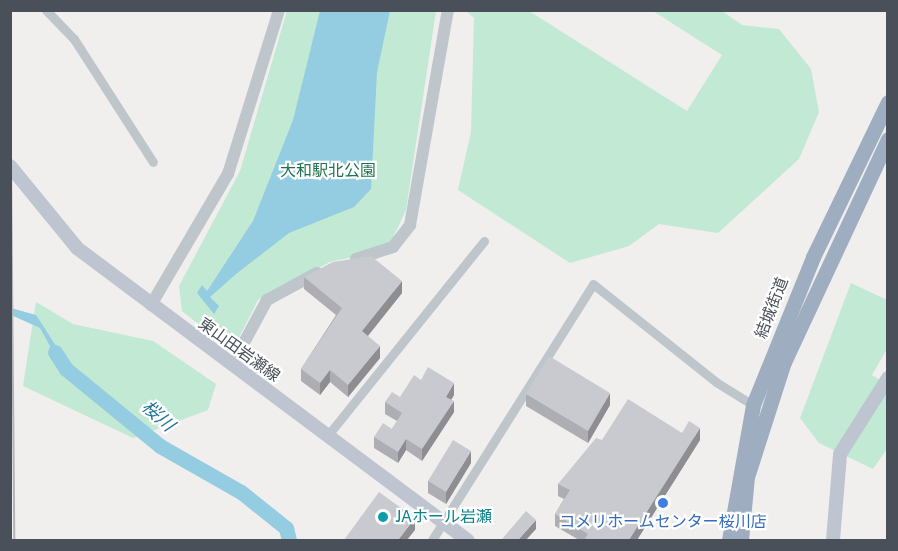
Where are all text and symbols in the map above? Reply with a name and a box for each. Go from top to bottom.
park label: 大和駅北公園 [280,161,376,181]
street label: 結城街道 [752,275,792,341]
street label: 東山田岩瀬線 [195,314,283,386]
water label: 桜川 [137,396,179,436]
marker: コメリホームセンター桜川店 [656,496,670,510]
place label: JAホール岩瀬 [395,507,492,527]
marker: JAホール岩瀬 [376,510,390,524]
place label: コメリホームセンター桜川店 [559,512,767,532]

